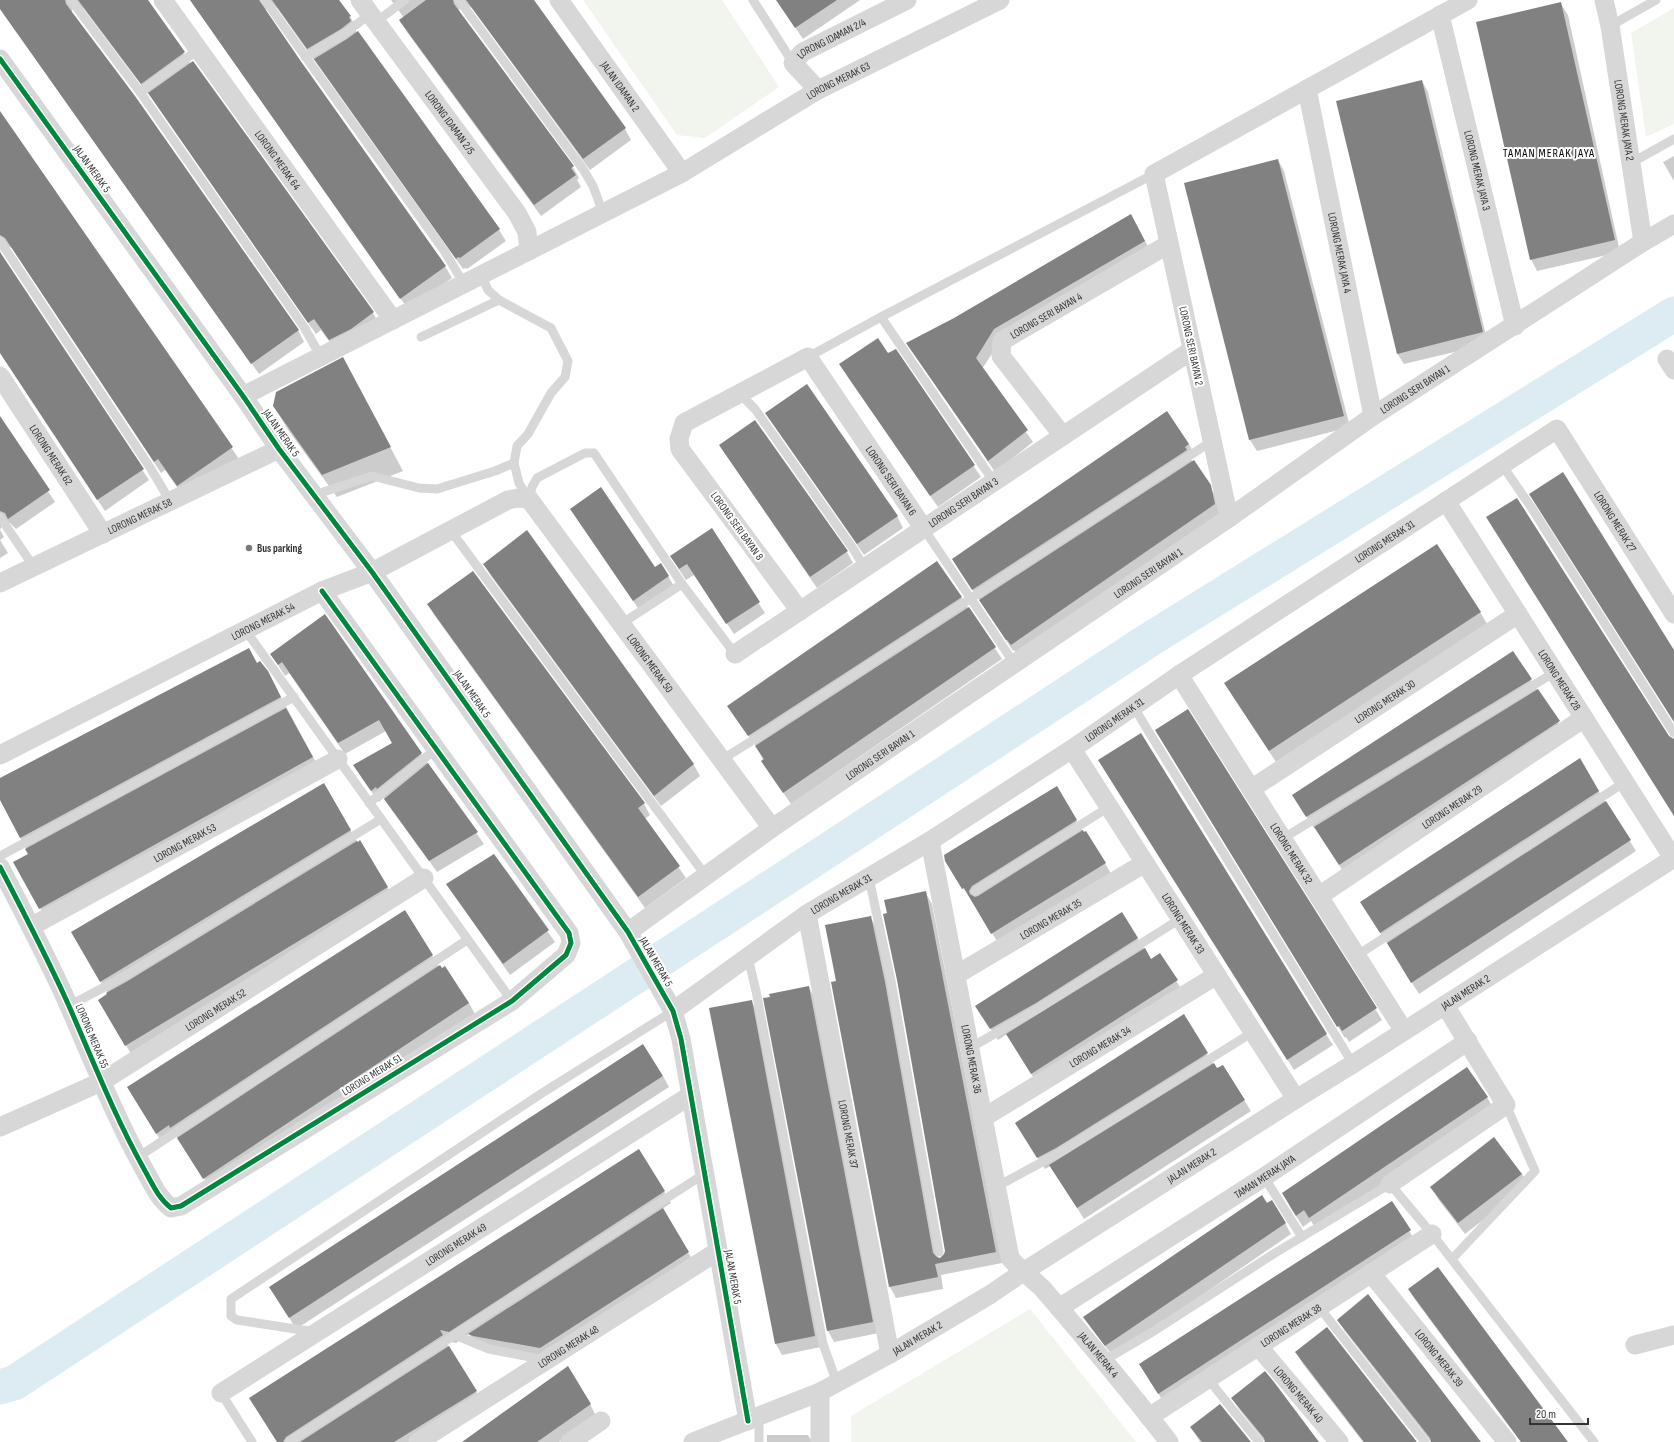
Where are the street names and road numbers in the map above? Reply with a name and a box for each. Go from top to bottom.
street label: LORONG IDAMAN 2/4 [794,15,868,61]
street label: JALAN IDAMAN 2 [598,58,643,114]
street label: LORONG MERAK 63 [804,59,872,102]
street label: LORONG MERAK JAYA 2 [1612,79,1637,162]
street label: LORONG IDAMAN 2/5 [422,88,478,157]
street label: LORONG MERAK 64 [252,128,304,192]
street label: LORONG MERAK JAYA 3 [1462,129,1494,212]
street label: JALAN MERAK 5 [70,142,113,195]
street label: LORONG MERAK JAYA 4 [1326,211,1355,295]
street label: LORONG SERI BAYAN 4 [1008,289,1084,341]
street label: LORONG SERI BAYAN 2 [1176,305,1206,387]
street label: LORONG SERI BAYAN 1 [1378,362,1452,416]
street label: JALAN MERAK 5 [259,406,302,459]
street label: LORONG MERAK 62 [27,422,76,488]
street label: LORONG SERI BAYAN 6 [863,443,920,518]
street label: LORONG SERI BAYAN 3 [926,474,1001,530]
street label: LORONG SERI BAYAN 8 [708,489,766,563]
street label: LORONG MERAK 27 [1591,489,1640,555]
street label: LORONG MERAK 58 [106,495,174,537]
street label: LORONG MERAK 31 [1352,517,1417,565]
street label: LORONG SERI BAYAN 1 [1111,545,1185,601]
street label: LORONG MERAK 54 [229,599,297,643]
street label: LORONG MERAK 50 [624,631,676,695]
street label: LORONG MERAK 28 [1536,647,1584,713]
street label: JALAN MERAK 5 [450,667,493,720]
street label: LORONG MERAK 30 [1352,677,1418,726]
street label: LORONG MERAK 31 [1082,695,1146,745]
street label: LORONG SERI BAYAN 1 [843,727,917,783]
street label: LORONG MERAK 29 [1419,782,1484,832]
street label: LORONG MERAK 53 [151,820,219,865]
street label: LORONG MERAK 32 [1268,821,1316,887]
street label: LORONG MERAK 31 [808,871,874,917]
street label: LORONG MERAK 33 [1159,891,1208,956]
street label: LORONG MERAK 35 [1018,896,1084,942]
street label: JALAN MERAK 5 [636,934,675,989]
street label: JALAN MERAK 2 [1438,971,1493,1013]
street label: LORONG MERAK 52 [183,985,249,1034]
street label: LORONG MERAK 55 [73,1002,111,1070]
street label: LORONG MERAK 34 [1067,1023,1133,1070]
street label: LORONG MERAK 36 [959,1024,985,1095]
street label: LORONG MERAK 51 [340,1051,405,1099]
street label: LORONG MERAK 37 [836,1099,861,1170]
street label: JALAN MERAK 2 [1164,1145,1219,1186]
street label: TAMAN MERAK JAYA [1231,1152,1298,1201]
street label: LORONG MERAK 49 [423,1220,489,1268]
street label: JALAN MERAK 5 [722,1248,744,1305]
street label: LORONG MERAK 38 [1258,1301,1324,1350]
street label: JALAN MERAK 2 [889,1318,945,1358]
street label: LORONG MERAK 48 [535,1322,601,1371]
street label: LORONG MERAK 39 [1412,1327,1466,1389]
street label: JALAN MERAK 4 [1075,1328,1122,1380]
street label: LORONG MERAK 40 [1271,1363,1326,1425]

